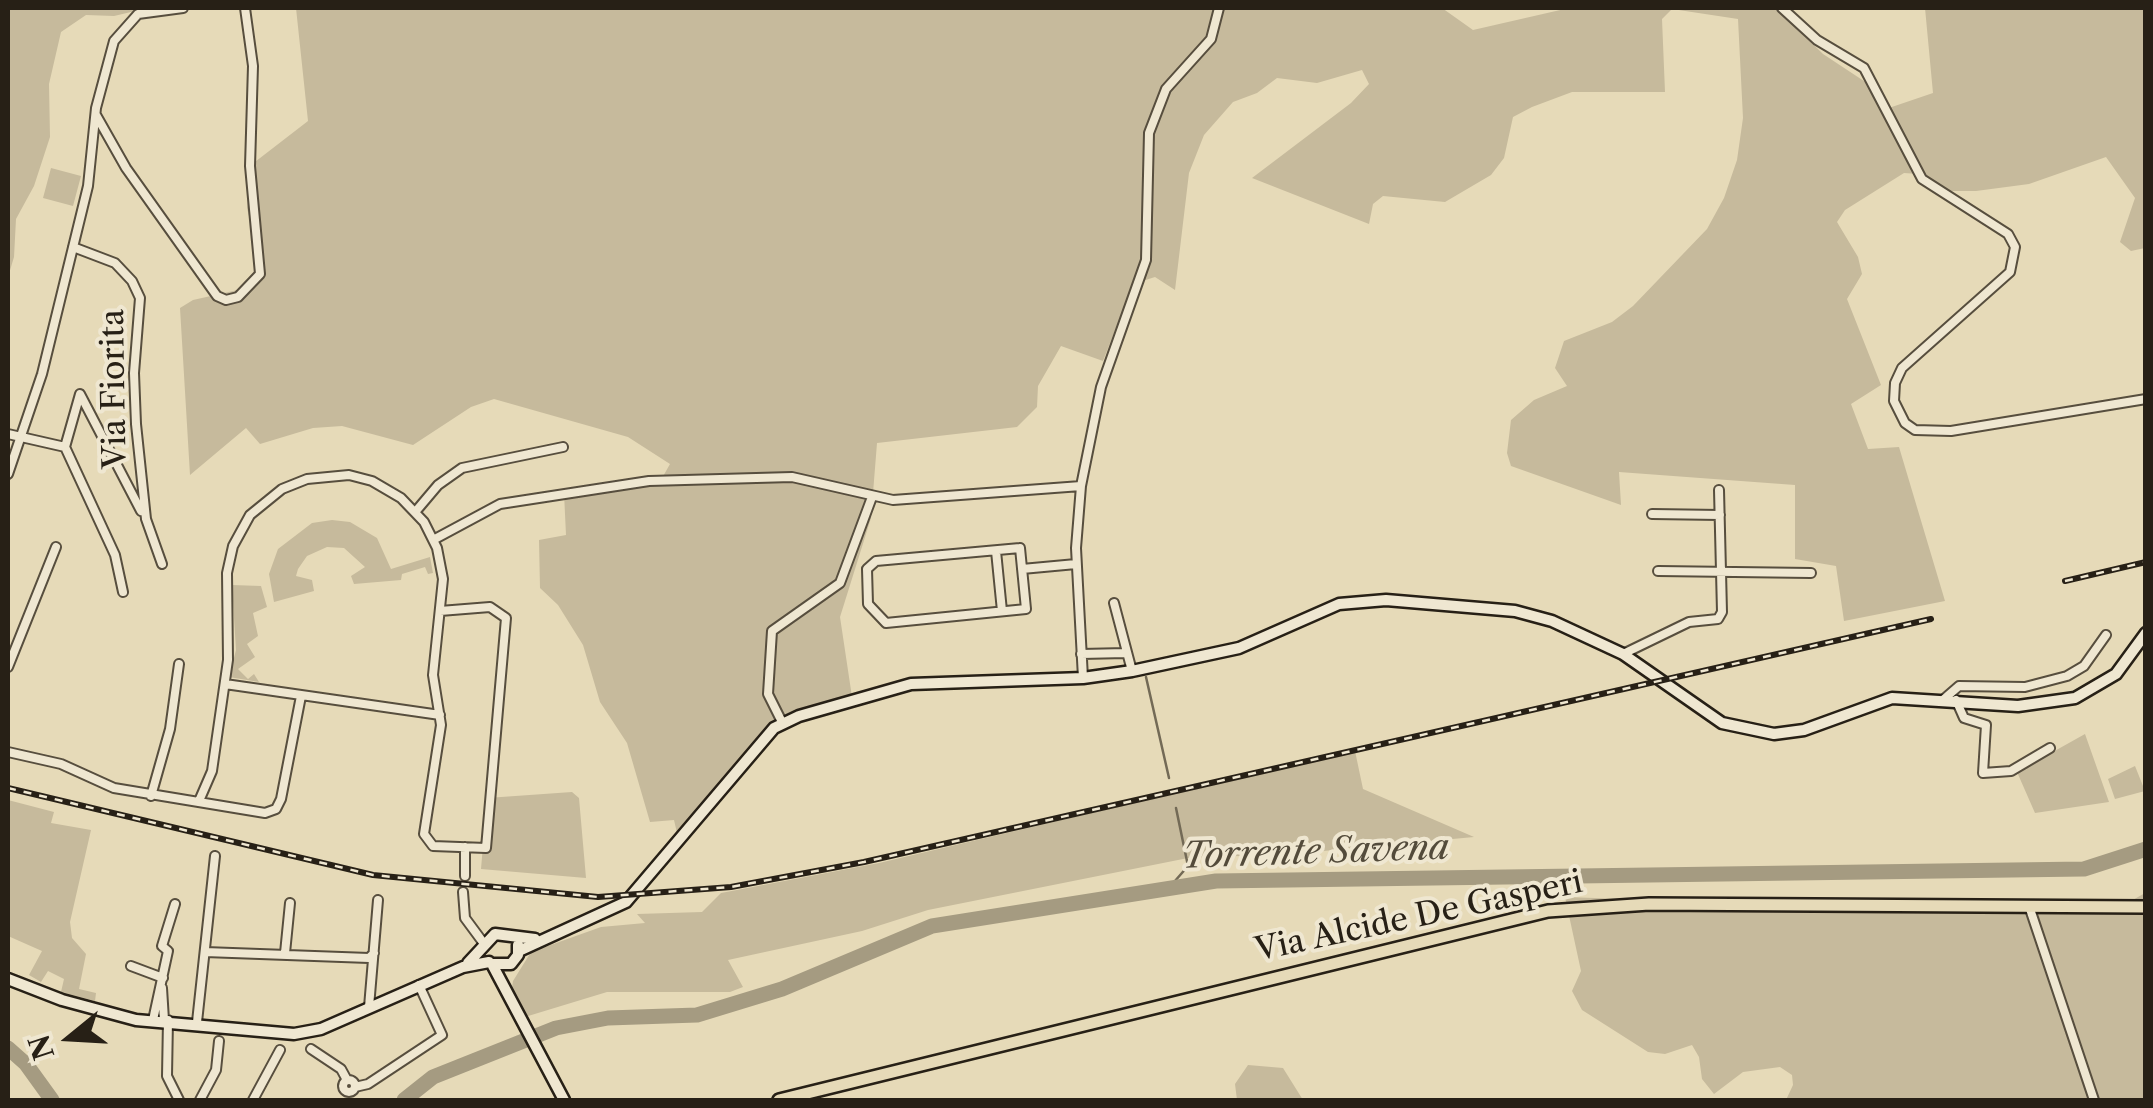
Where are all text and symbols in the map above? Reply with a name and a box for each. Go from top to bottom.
street label: Via Fiorita [94,309,136,469]
water label: Torrente Savena [1182,827,1450,879]
street label: Via Alcide De Gasperi [1252,864,1586,970]
north arrow [20,988,120,1088]
text: N [22,1030,61,1064]

